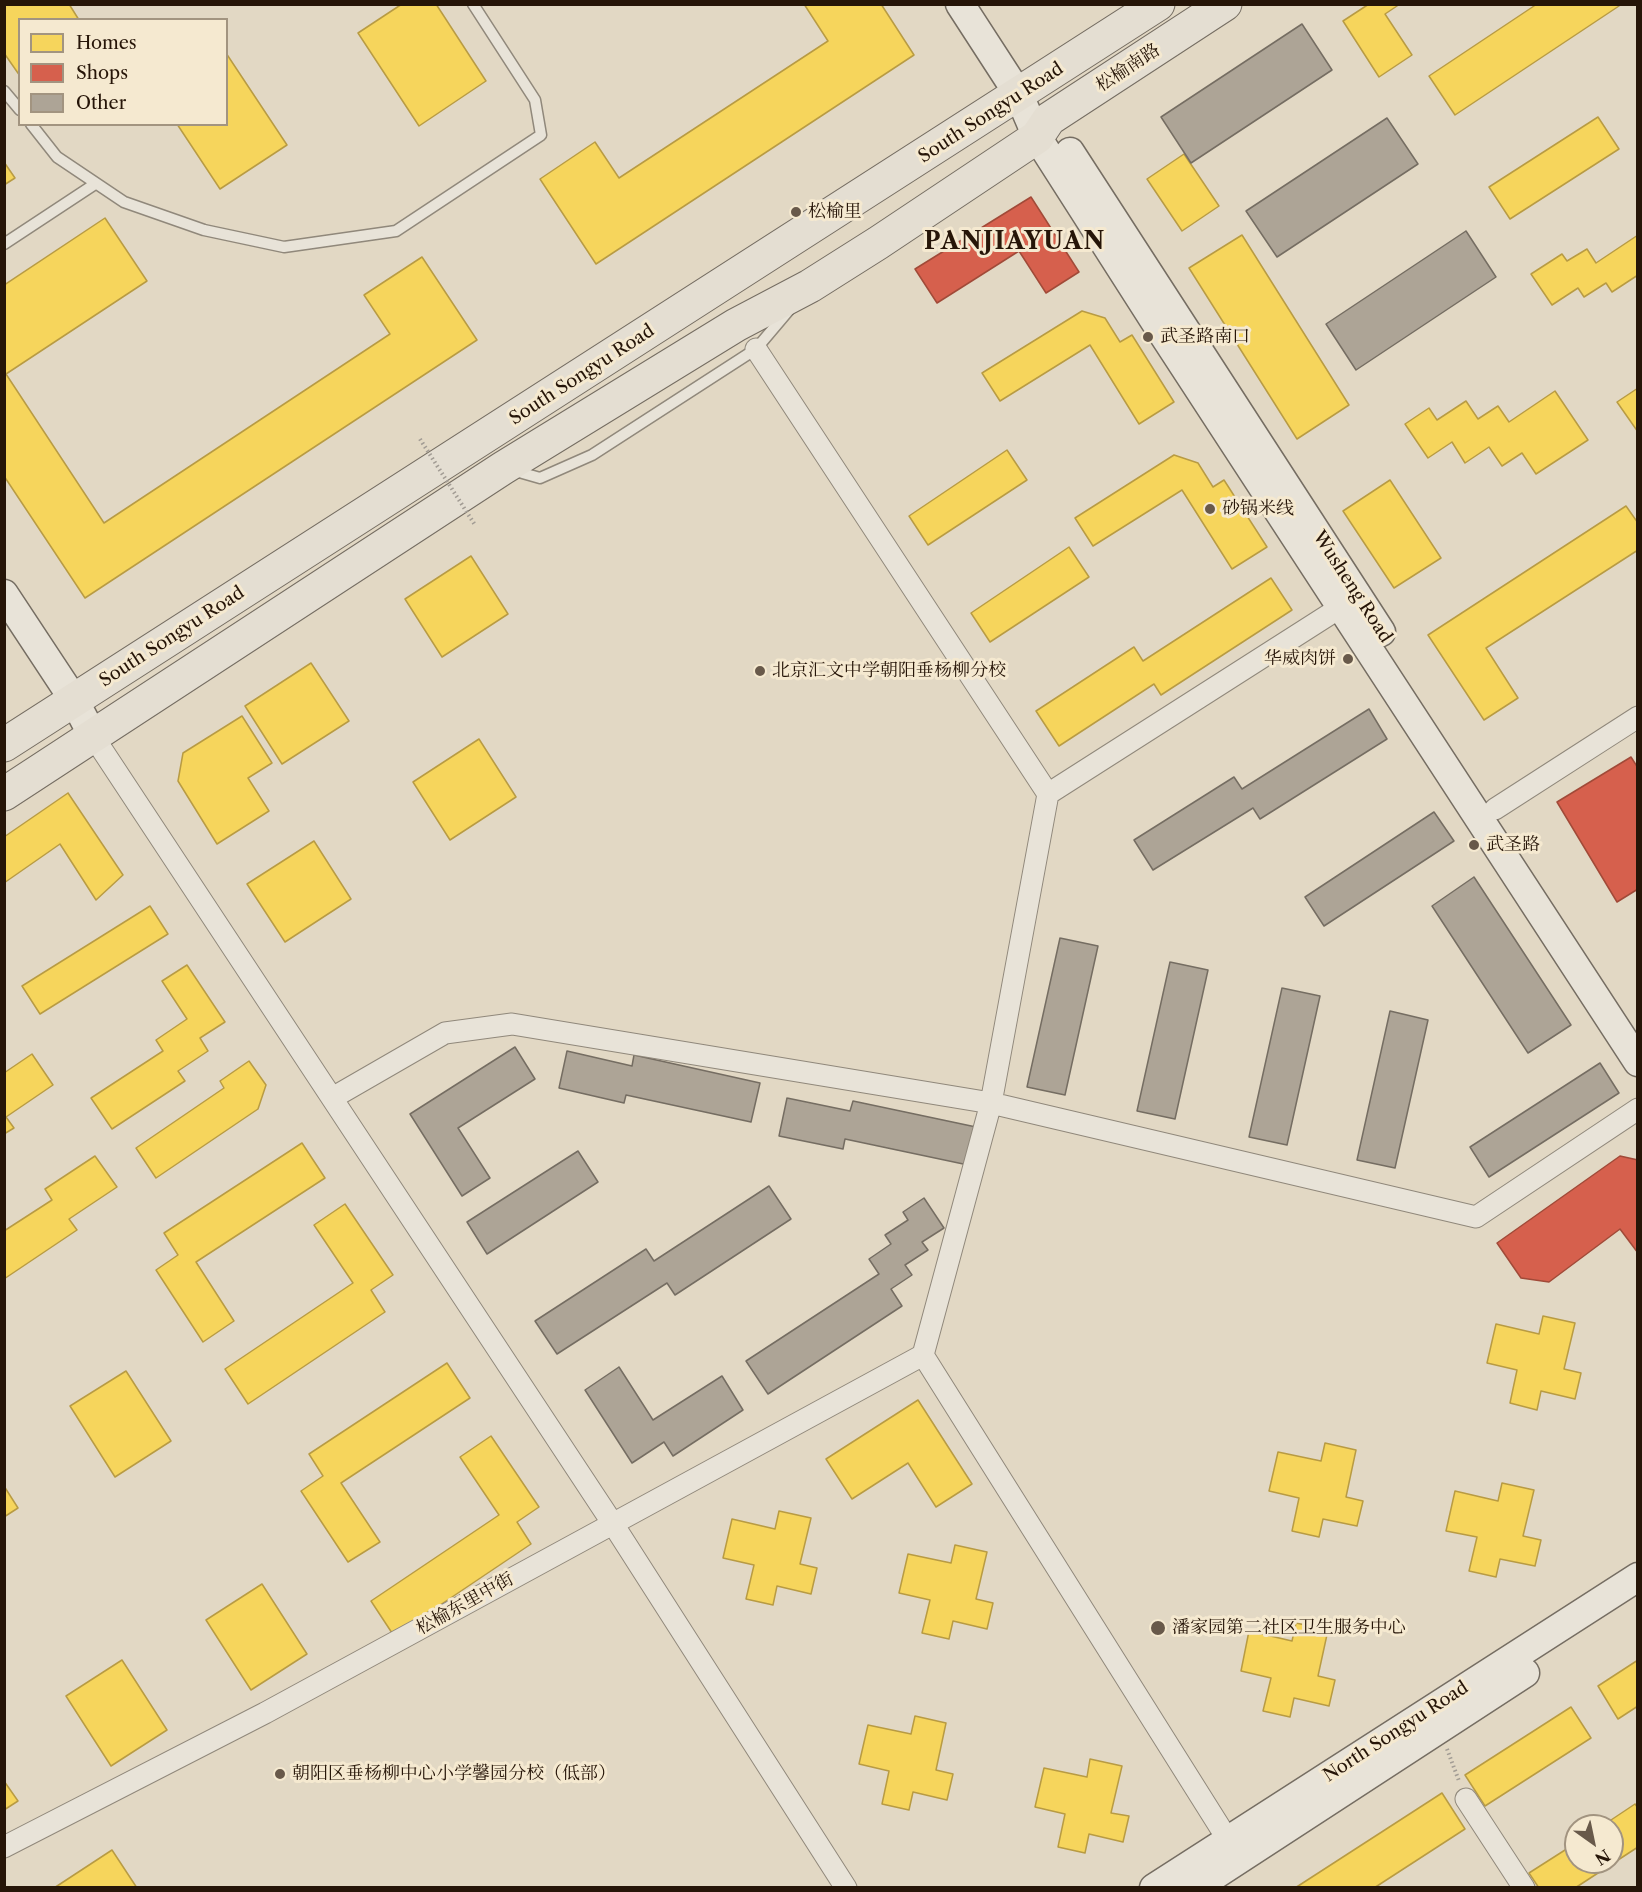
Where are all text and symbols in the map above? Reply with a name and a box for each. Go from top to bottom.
legend [18,18,228,126]
text: Homes [76,32,137,54]
street label: 松榆南路 [1092,39,1164,97]
street label: South Songyu Road [915,58,1067,168]
text: Shops [76,62,128,84]
text: Other [76,92,126,114]
place label: 松榆里 [808,201,862,223]
marker: 松榆里 [789,205,803,219]
district label: PANJIAYUAN [924,228,1106,256]
street label: South Songyu Road [506,320,658,430]
place label: 武圣路南口 [1160,326,1250,348]
marker: 武圣路南口 [1141,330,1155,344]
place label: 砂锅米线 [1222,498,1294,520]
marker: 砂锅米线 [1203,502,1217,516]
street label: Wusheng Road [1308,527,1396,647]
street label: South Songyu Road [96,582,248,692]
place label: 华威肉饼 [1264,648,1336,670]
marker: 华威肉饼 [1341,652,1355,666]
place label: 北京汇文中学朝阳垂杨柳分校 [772,660,1006,682]
marker: 北京汇文中学朝阳垂杨柳分校 [753,664,767,678]
place label: 武圣路 [1486,834,1540,856]
marker: 武圣路 [1467,838,1481,852]
street label: 松榆东里中街 [413,1568,517,1640]
place label: 潘家园第二社区卫生服务中心 [1172,1617,1406,1639]
marker: 潘家园第二社区卫生服务中心 [1149,1619,1167,1637]
street label: North Songyu Road [1319,1677,1473,1787]
place label: 朝阳区垂杨柳中心小学馨园分校（低部） [292,1763,616,1785]
marker: 朝阳区垂杨柳中心小学馨园分校（低部） [273,1767,287,1781]
north arrow [1564,1814,1624,1874]
text: N [1591,1845,1614,1870]

